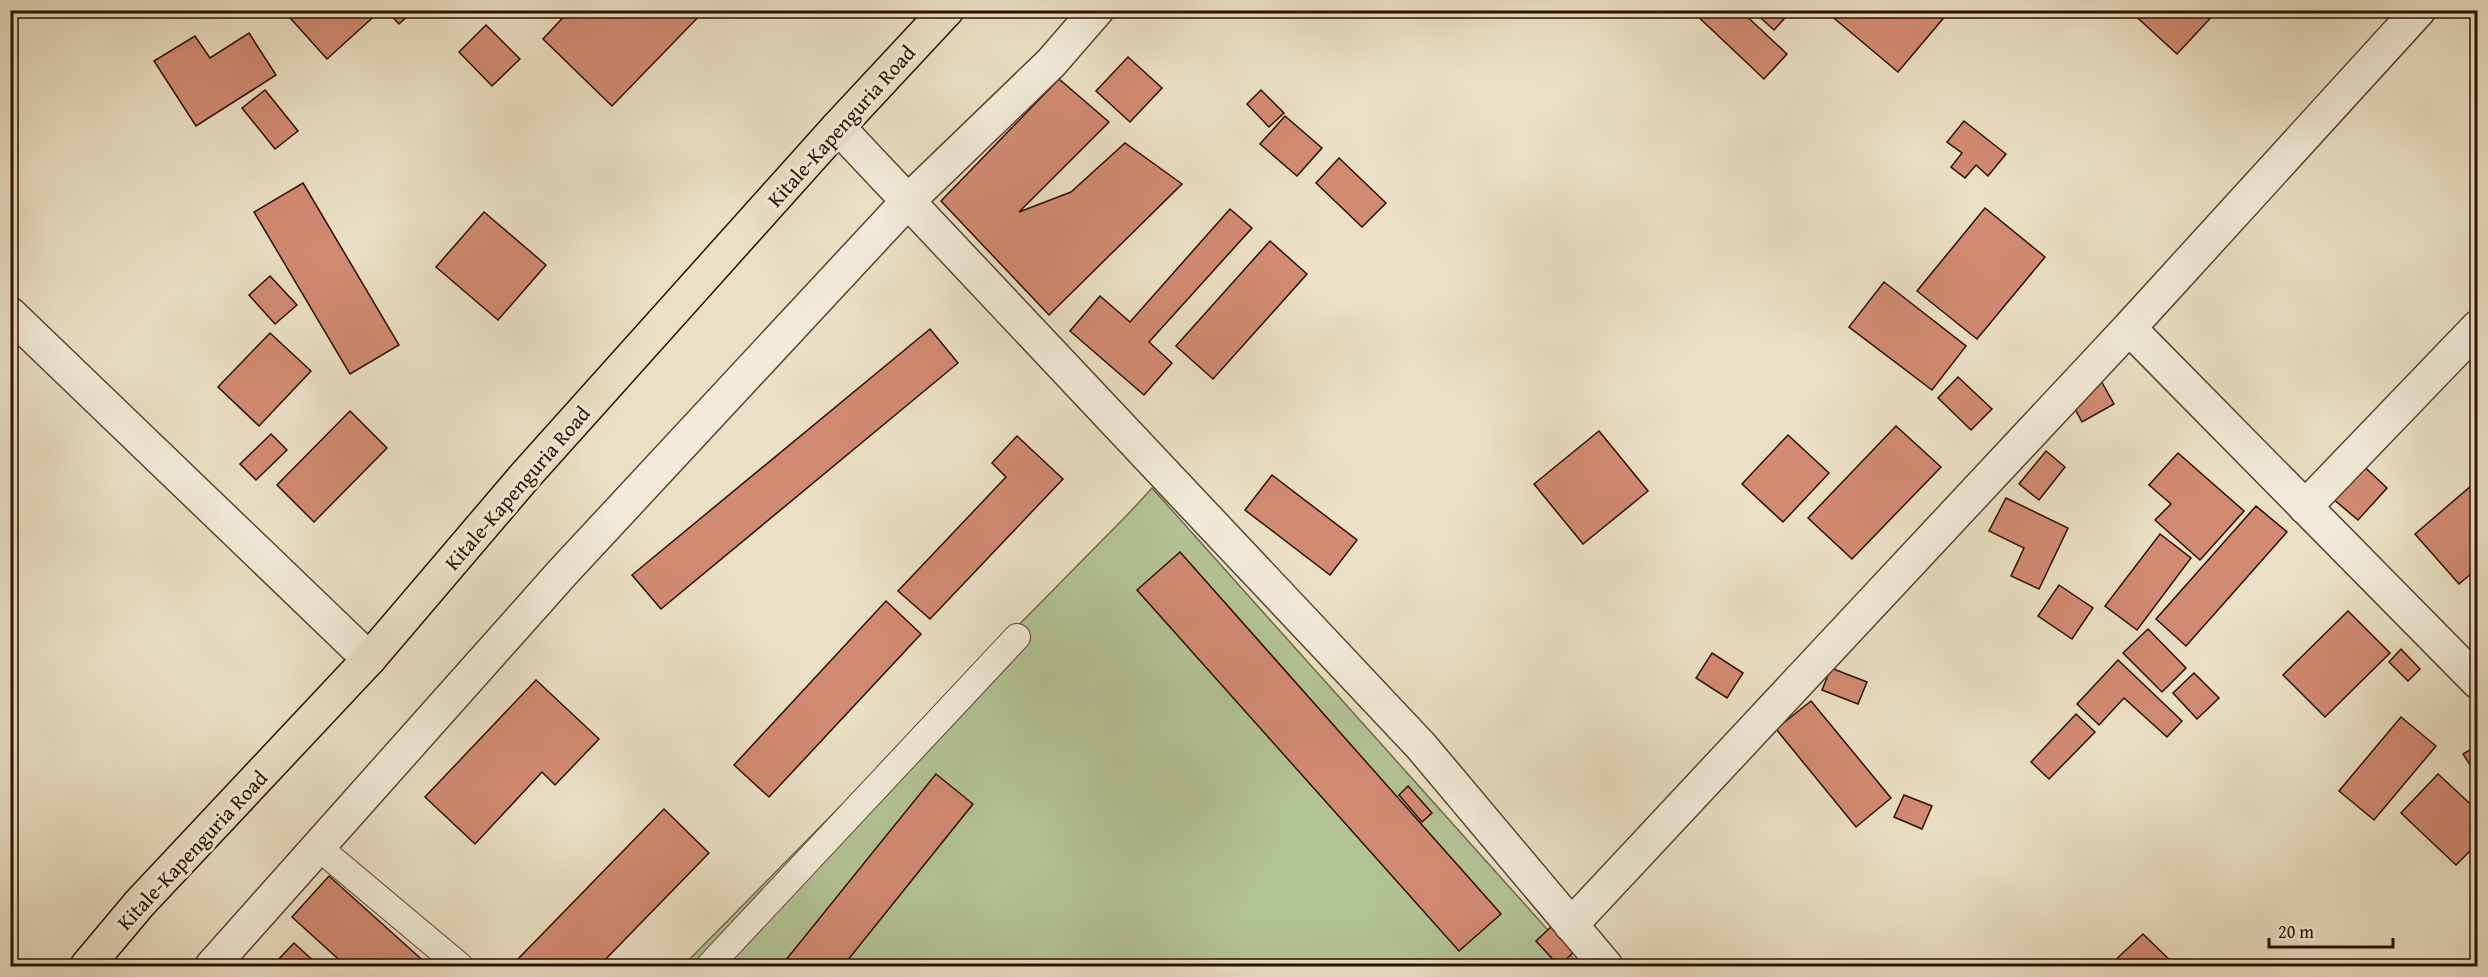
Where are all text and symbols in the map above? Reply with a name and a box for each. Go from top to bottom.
street label: Kitale-Kapenguria Road [760,37,923,214]
street label: Kitale-Kapenguria Road [437,398,598,577]
street label: Kitale-Kapenguria Road [109,763,275,937]
scale bar [2269,911,2394,949]
text: 20 m [2278,918,2314,945]

